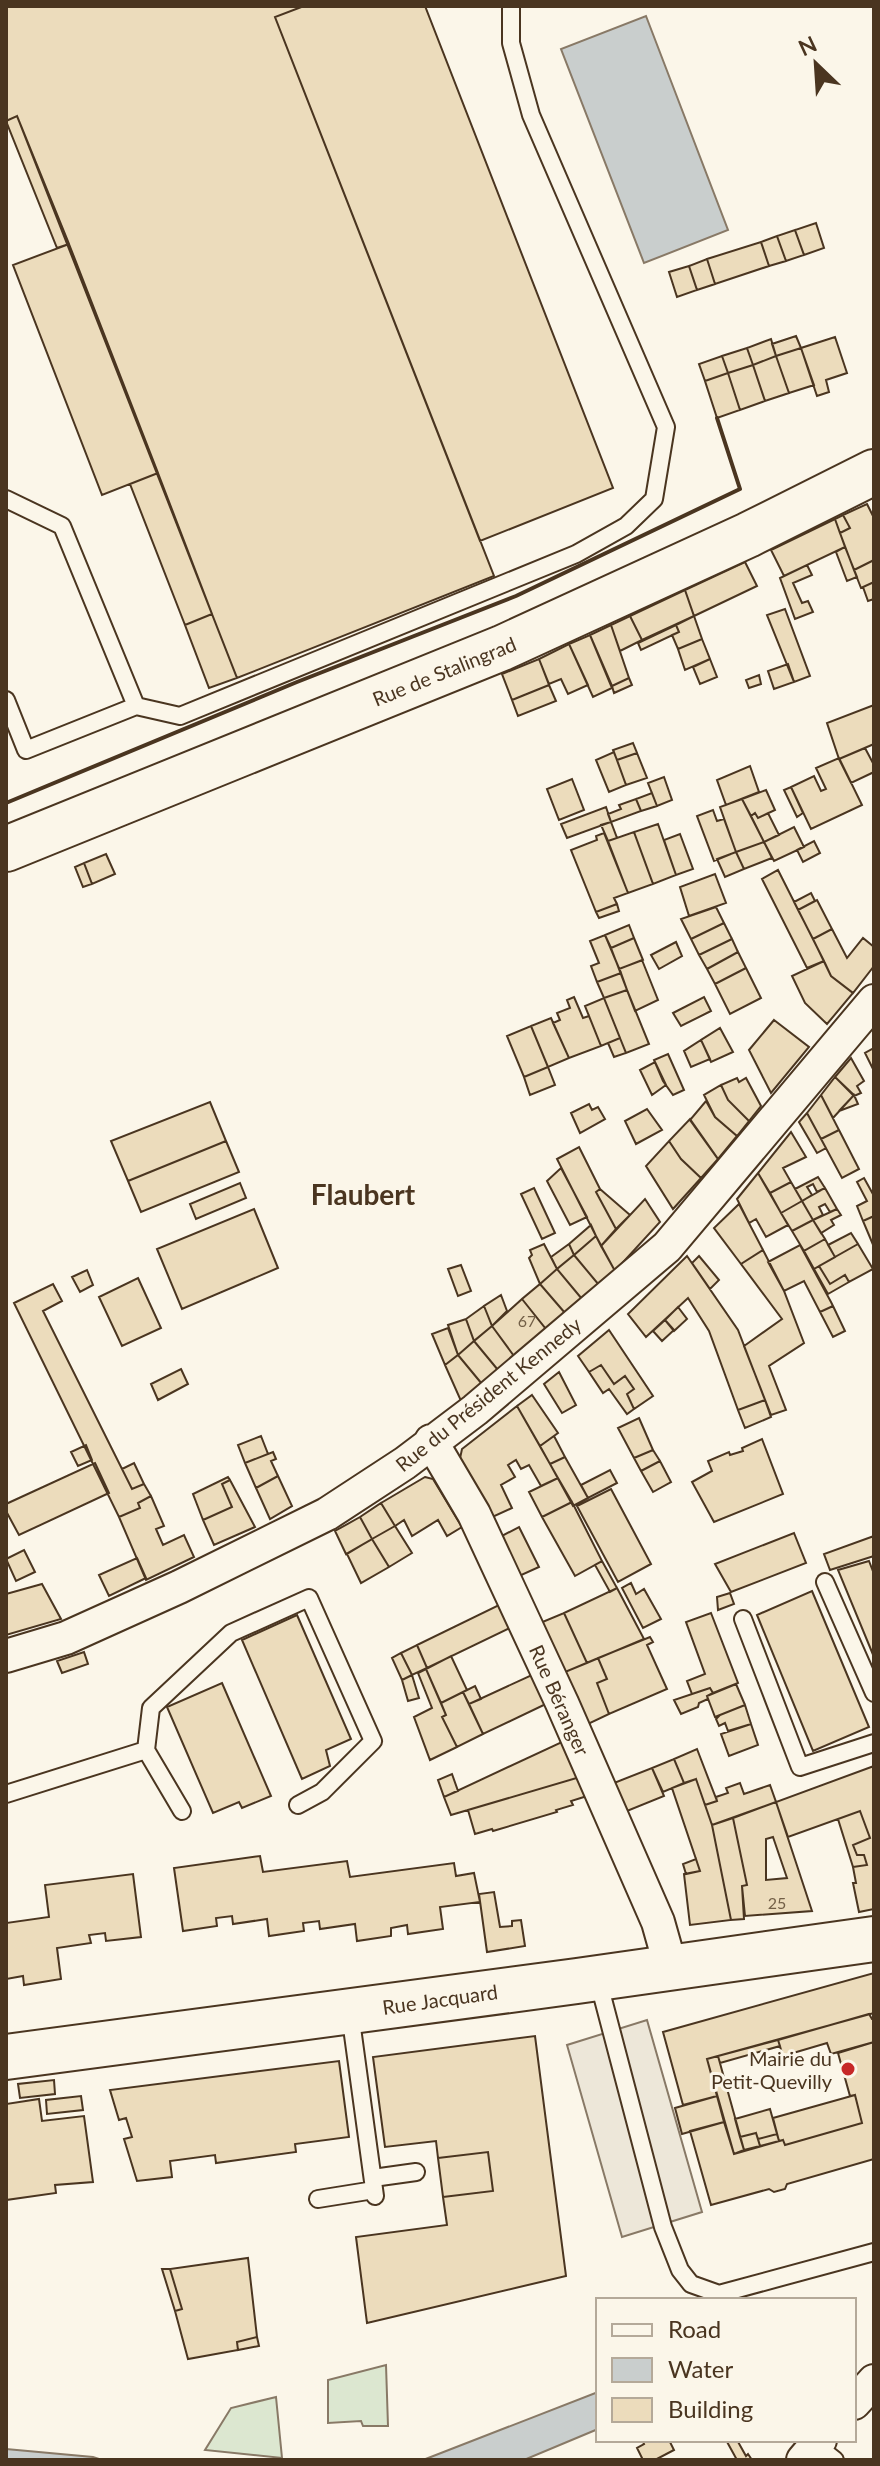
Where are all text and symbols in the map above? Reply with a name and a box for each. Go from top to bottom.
north arrow [776,24,856,104]
text: N [794,30,821,61]
street label: Rue de Stalingrad [369,631,519,711]
district label: Flaubert [311,1177,416,1211]
street label: Rue du Président Kennedy [390,1311,586,1476]
house number: 67 [518,1311,536,1330]
street label: Rue Béranger [525,1641,595,1760]
house number: 25 [768,1893,786,1912]
street label: Rue Jacquard [381,1979,499,2019]
place label: Mairie du Petit-Quevilly [711,2046,833,2093]
marker: Mairie du Petit-Quevilly [839,2060,857,2078]
legend [596,2298,856,2442]
text: Road [668,2314,721,2343]
text: Water [668,2354,733,2383]
text: Building [668,2394,753,2423]

